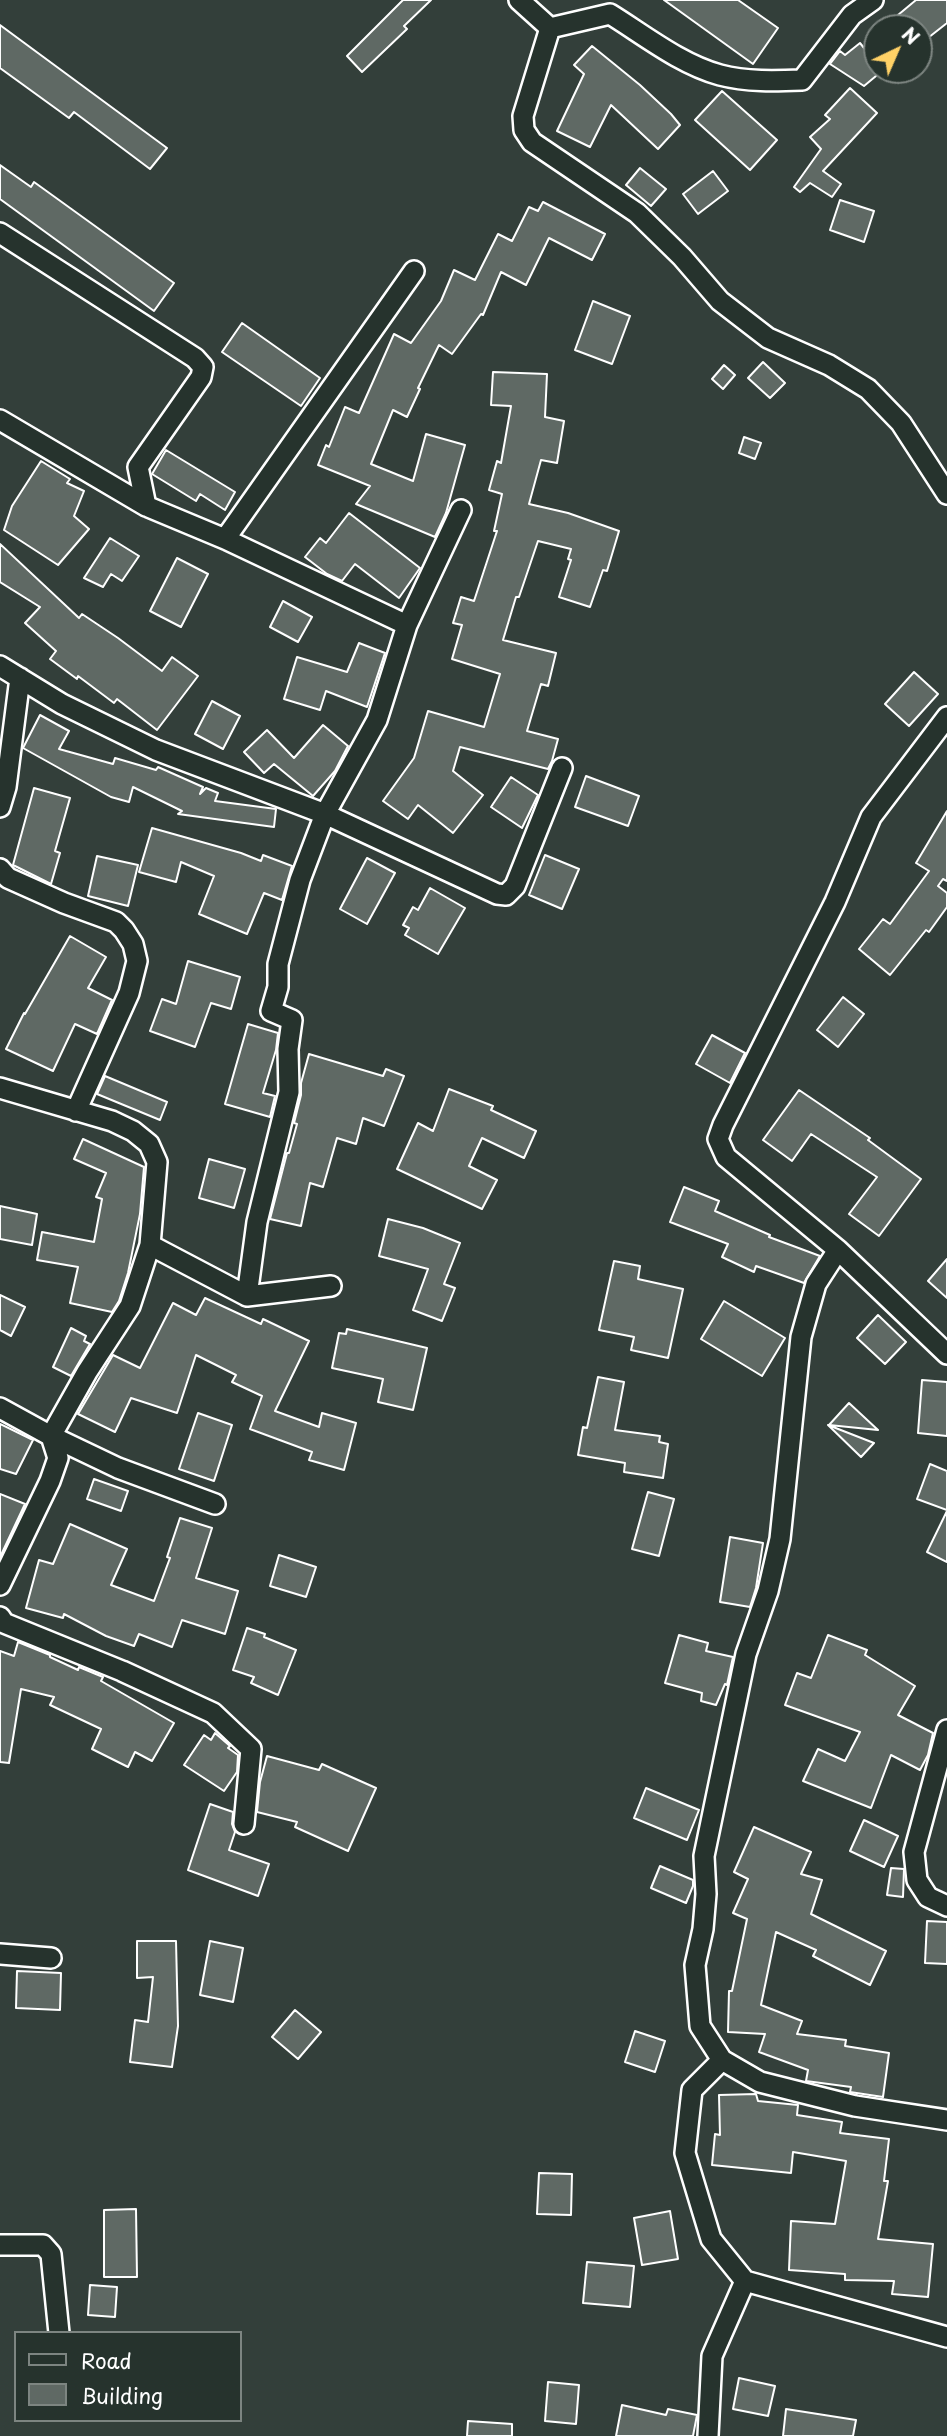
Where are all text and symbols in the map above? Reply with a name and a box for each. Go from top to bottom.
north arrow [863,14,933,84]
text: N [896,20,926,51]
legend [14,2331,242,2422]
text: Road [81,2344,132,2376]
text: Building [81,2379,163,2411]

